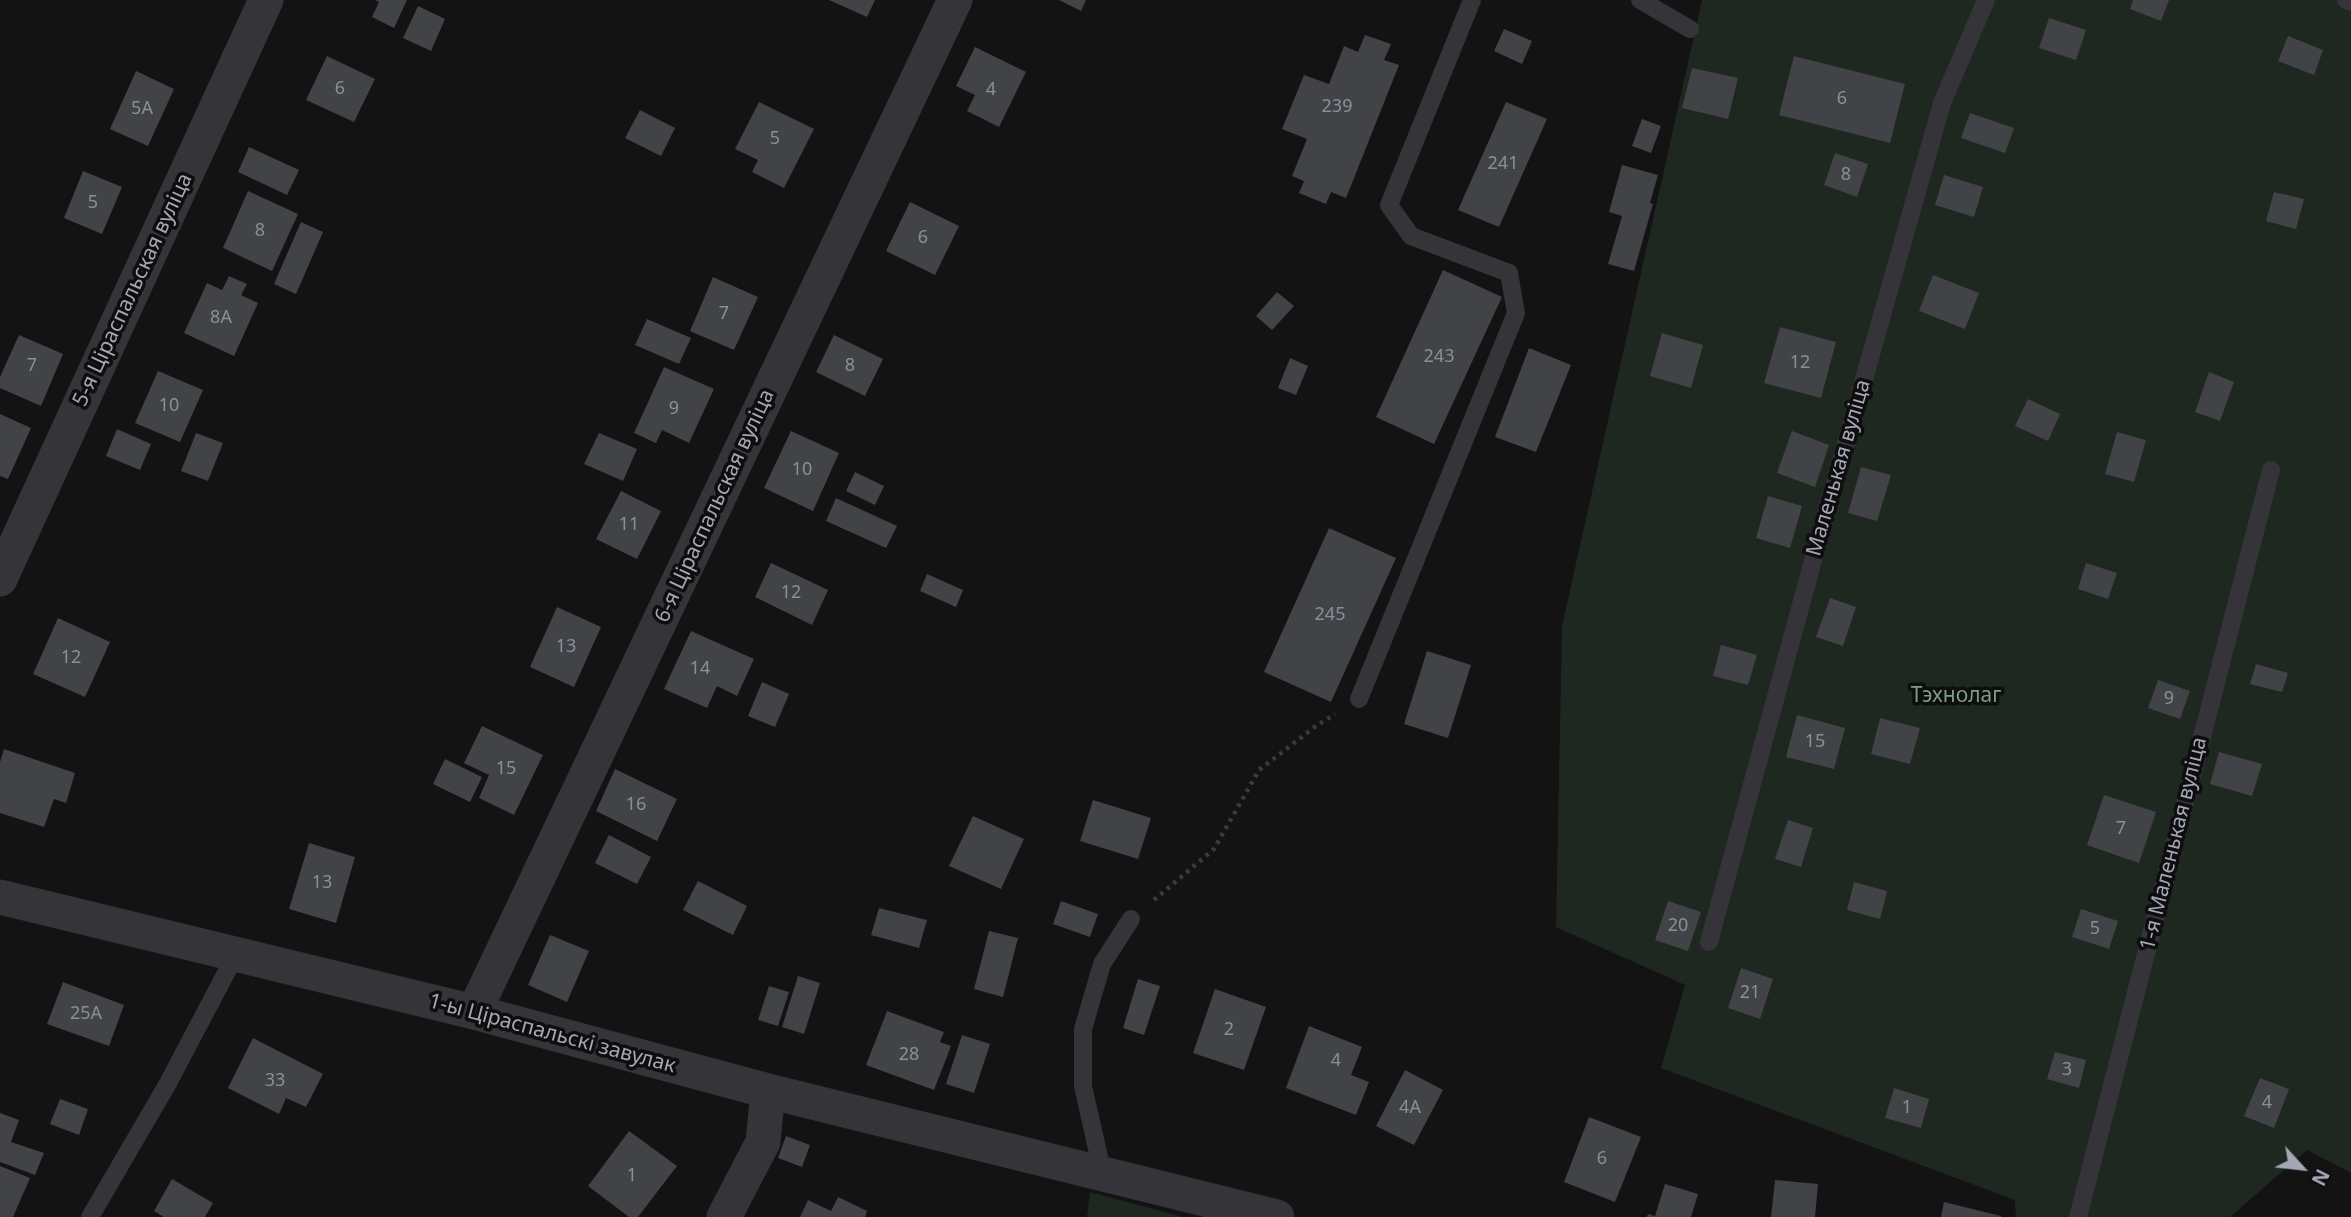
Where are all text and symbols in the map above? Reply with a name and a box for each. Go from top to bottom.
house number: 6 [335,78,345,100]
house number: 4 [986,79,996,101]
house number: 6 [1837,88,1847,110]
house number: 239 [1322,96,1352,118]
house number: 5А [131,98,153,120]
house number: 5 [770,128,780,150]
house number: 241 [1488,153,1518,175]
house number: 8 [1841,164,1851,186]
street label: 5-я Ціраспальская вуліца [68,170,198,410]
house number: 5 [88,192,98,214]
house number: 8 [255,220,265,242]
house number: 6 [918,227,928,249]
house number: 7 [719,303,729,325]
house number: 8А [210,307,232,329]
house number: 243 [1424,346,1454,368]
house number: 12 [1790,352,1810,374]
house number: 7 [27,355,37,377]
house number: 8 [845,355,855,377]
street label: Маленькая вуліца [1802,377,1876,559]
street label: 6-я Ціраспальская вуліца [650,386,780,626]
house number: 10 [159,395,179,417]
house number: 9 [669,398,679,420]
house number: 10 [792,459,812,481]
house number: 11 [619,514,639,536]
house number: 12 [781,582,801,604]
house number: 245 [1315,604,1345,626]
house number: 13 [556,636,576,658]
house number: 12 [61,647,81,669]
house number: 14 [690,658,710,680]
park label: Тэхнолаг [1911,683,2001,709]
house number: 9 [2164,688,2174,710]
house number: 15 [1805,731,1825,753]
street label: 1-я Маленькая вуліца [2135,735,2213,953]
house number: 15 [496,758,516,780]
house number: 16 [626,794,646,816]
house number: 7 [2116,818,2126,840]
house number: 13 [312,872,332,894]
house number: 20 [1668,915,1688,937]
house number: 5 [2090,918,2100,940]
house number: 21 [1740,982,1760,1004]
street label: 1-ы Ціраспальскі завулак [426,989,678,1079]
house number: 25А [70,1003,102,1025]
house number: 2 [1224,1019,1234,1041]
house number: 28 [899,1044,919,1066]
house number: 4 [1331,1050,1341,1072]
house number: 3 [2062,1059,2072,1081]
house number: 33 [265,1070,285,1092]
house number: 4 [2262,1092,2272,1114]
house number: 4А [1399,1097,1421,1119]
house number: 1 [1902,1097,1912,1119]
north arrow [2267,1133,2337,1203]
house number: 6 [1597,1148,1607,1170]
house number: 1 [627,1165,637,1187]
text: N [2306,1165,2336,1190]

